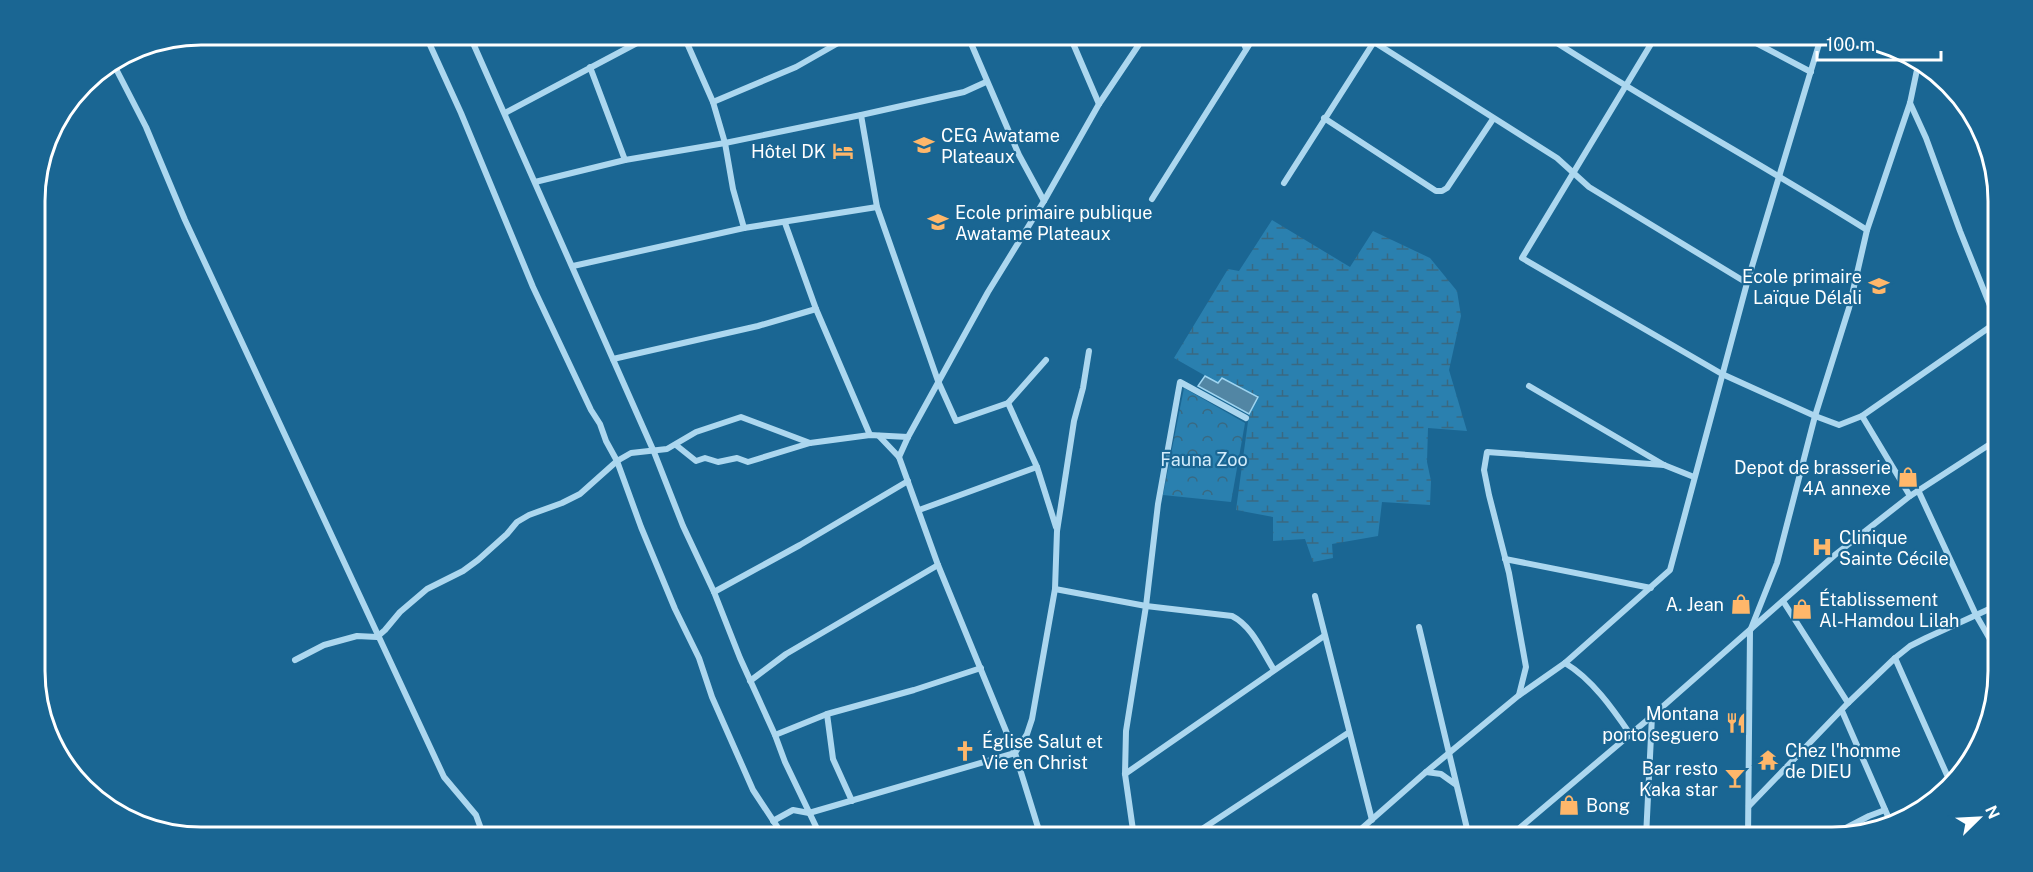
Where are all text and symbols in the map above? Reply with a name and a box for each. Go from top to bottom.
scale bar [1817,24,1942,62]
text: 100 m [1826,34,1875,55]
place label: CEG Awatame Plateaux [941,125,1060,167]
school or university icon: CEG Awatame Plateaux [912,133,936,157]
hotel icon: Hôtel DK [831,139,855,163]
place label: Hôtel DK [751,141,826,162]
place label: Ecole primaire publique Awatame Plateaux [955,202,1152,244]
school or university icon: Ecole primaire publique Awatame Plateaux [926,210,950,234]
place label: Ecole primaire Laïque Délali [1742,266,1862,308]
school or university icon: Ecole primaire Laïque Délali [1867,274,1891,298]
park label: Fauna Zoo [1160,449,1248,470]
place label: Depot de brasserie 4A annexe [1734,457,1891,499]
shop icon: Depot de brasserie 4A annexe [1896,465,1920,489]
place label: Clinique Sainte Cécile [1839,527,1949,569]
hospital icon: Clinique Sainte Cécile [1810,535,1834,559]
place label: Établissement Al-Hamdou Lilah [1819,588,1959,631]
shop icon: A. Jean [1729,592,1753,616]
place label: A. Jean [1665,594,1724,615]
shop icon: Établissement Al-Hamdou Lilah [1790,597,1814,621]
place label: Montana porto seguero [1602,703,1719,745]
restaurant icon: Montana porto seguero [1724,711,1748,735]
place label: Église Salut et Vie en Christ [982,730,1103,773]
church icon: Église Salut et Vie en Christ [953,739,977,763]
place label: Chez l'homme de DIEU [1785,740,1901,782]
temple icon: Chez l'homme de DIEU [1756,748,1780,772]
place label: Bar resto Kaka star [1639,758,1718,800]
bar icon: Bar resto Kaka star [1723,766,1747,790]
north arrow [1949,788,2009,848]
shop icon: Bong [1557,793,1581,817]
place label: Bong [1586,795,1630,816]
text: N [1981,803,2003,822]

